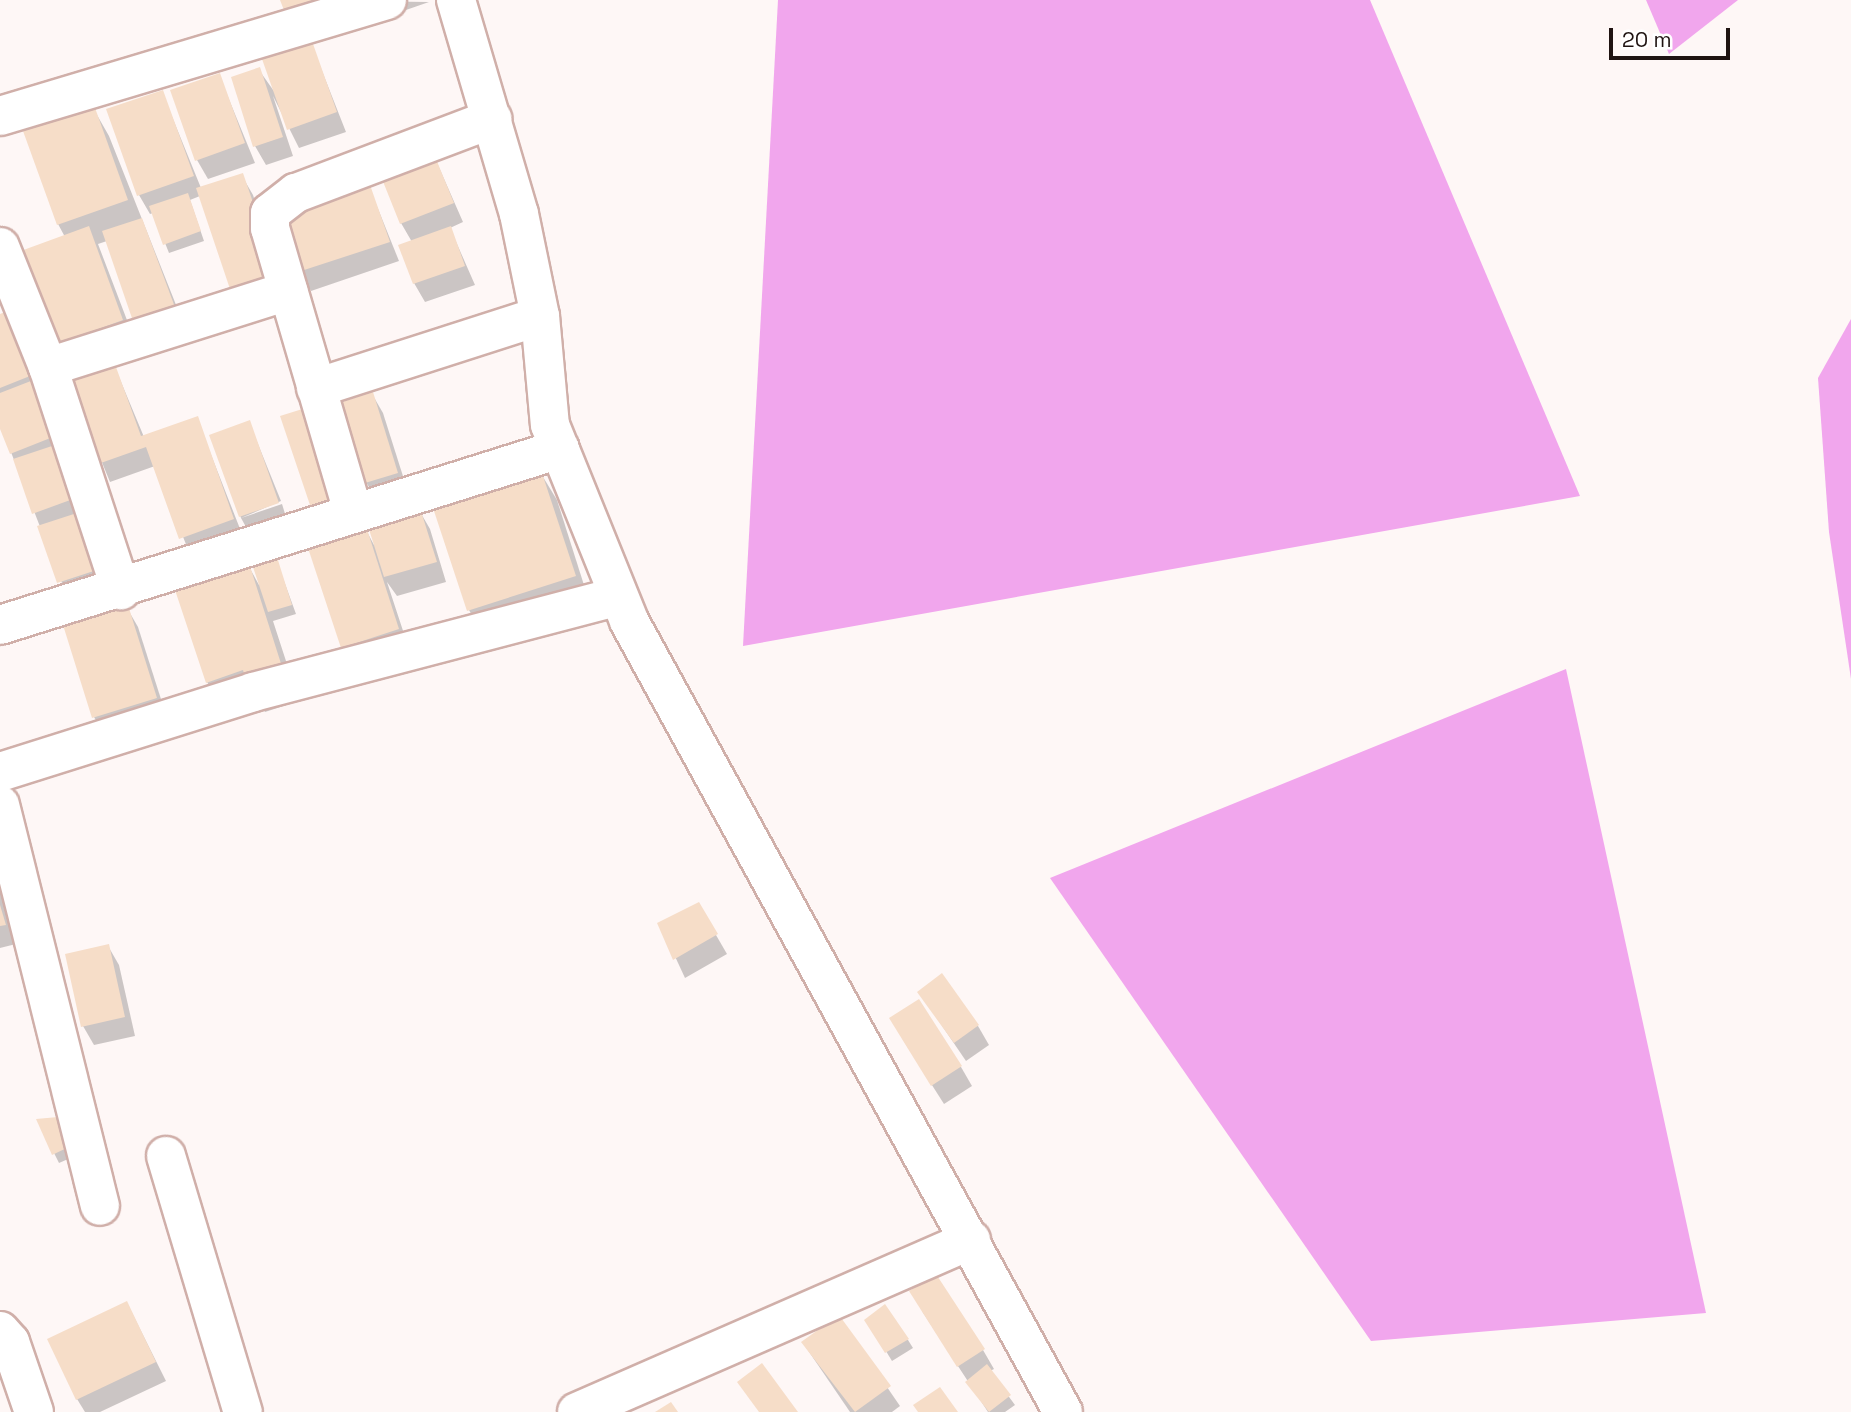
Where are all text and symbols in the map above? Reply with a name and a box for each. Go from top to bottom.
scale bar [1613,14,1734,58]
text: 20 m [1622,26,1672,53]

